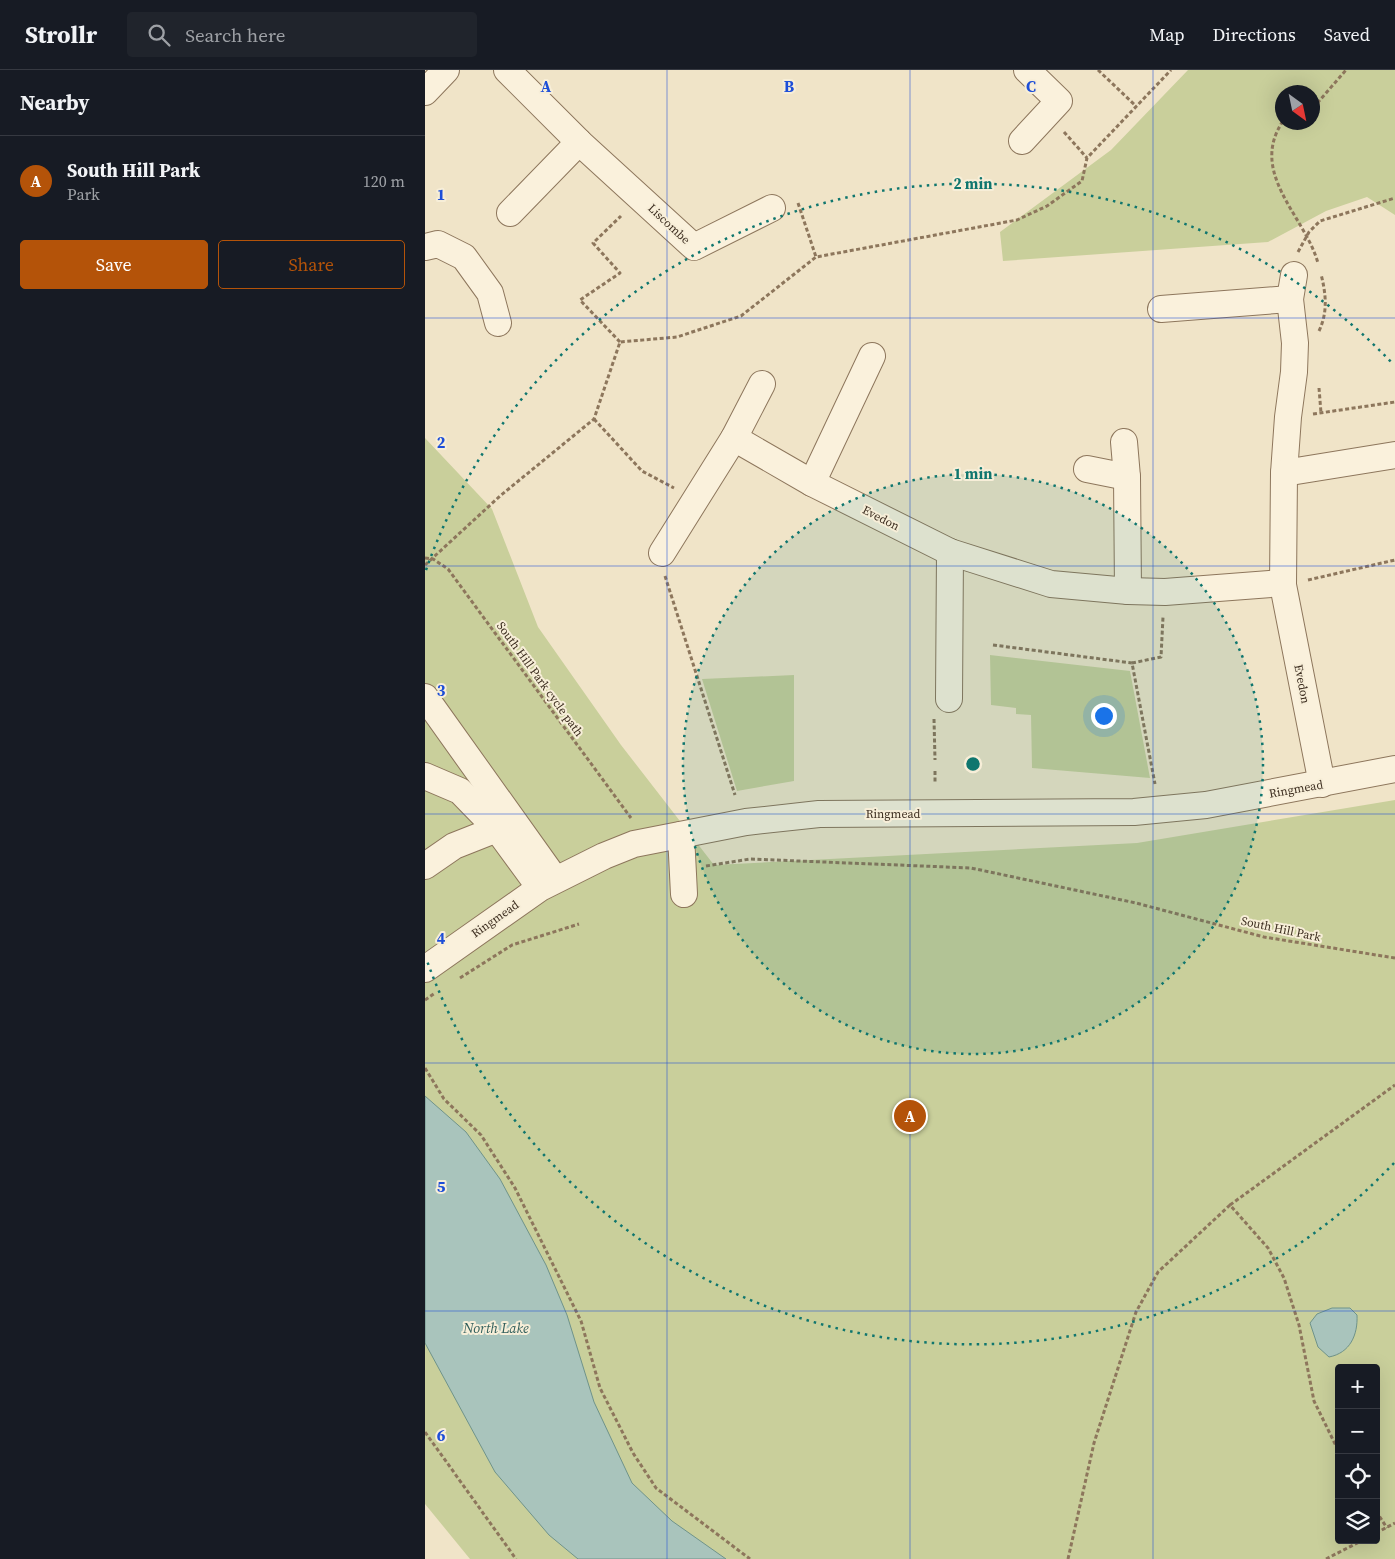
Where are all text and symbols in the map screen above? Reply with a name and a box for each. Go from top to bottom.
search box [127,12,477,57]
text: Strollr [25,18,97,51]
icon: search [145,21,173,49]
text: Search here [185,22,285,48]
text: Map [1149,22,1185,47]
text: Directions [1213,22,1296,47]
text: Saved [1324,22,1370,47]
text: A [541,75,552,97]
text: B [784,75,795,97]
text: C [1026,75,1036,97]
north arrow [1275,85,1320,130]
text: Nearby [20,88,90,117]
text: South Hill Park [67,157,200,183]
text: A [31,170,41,192]
text: 120 m [363,170,405,192]
text: 2 min [954,173,992,194]
text: Park [67,183,100,205]
text: 1 [437,183,445,205]
street label: Liscombe [644,200,694,248]
button: Save [20,240,208,289]
button: Share [218,240,405,289]
text: 2 [437,431,446,453]
text: 1 min [954,463,992,484]
street label: Evedon [860,502,902,534]
street label: South Hill Park cycle path [493,618,587,740]
street label: Evedon [1290,663,1314,705]
text: 3 [437,679,446,701]
your location [1091,703,1117,729]
centre of rings [964,755,982,773]
street label: Ringmead [1268,776,1324,802]
street label: Ringmead [866,806,920,822]
street label: Ringmead [468,897,522,941]
street label: South Hill Park [1240,913,1323,945]
text: 4 [437,927,446,949]
pin: A [894,1097,926,1135]
text: 5 [437,1175,446,1197]
water label: North Lake [462,1318,529,1338]
map controls [1335,1364,1380,1544]
button: + [1335,1364,1380,1409]
button: − [1335,1409,1380,1454]
text: 6 [437,1424,446,1446]
button: locate [1335,1454,1380,1499]
button: layers [1335,1499,1380,1544]

